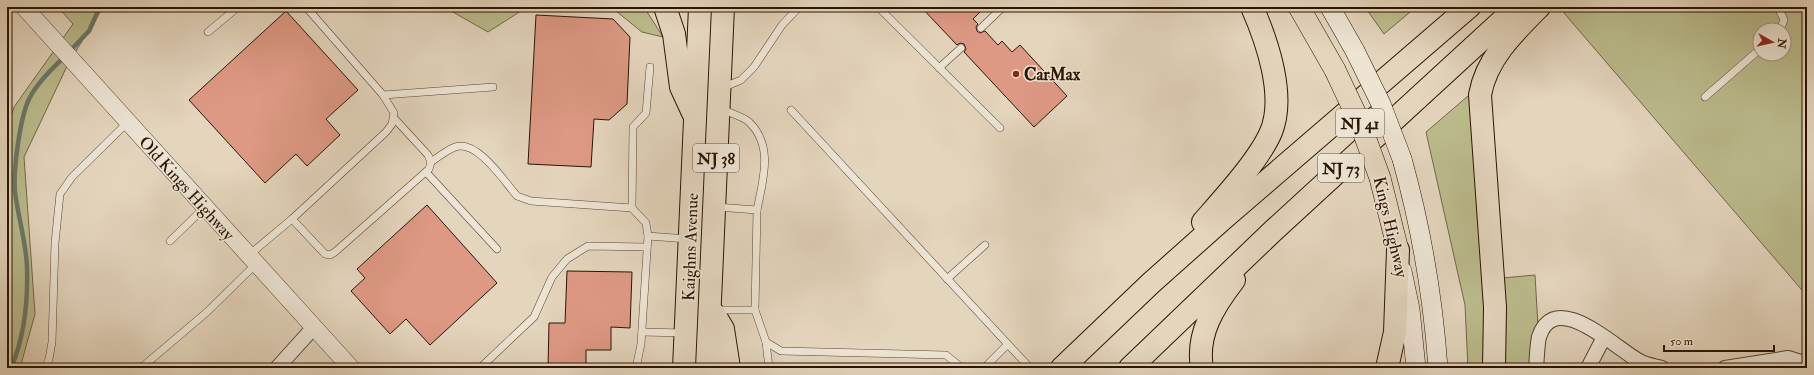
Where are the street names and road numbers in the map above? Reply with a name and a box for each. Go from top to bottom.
road number: NJ 41 [1336,109,1384,137]
street label: Old Kings Highway [134,132,239,246]
road number: NJ 38 [693,144,739,172]
road number: NJ 73 [1318,154,1364,182]
street label: Kings Highway [1368,174,1412,280]
street label: Kaighns Avenue [678,193,703,301]

